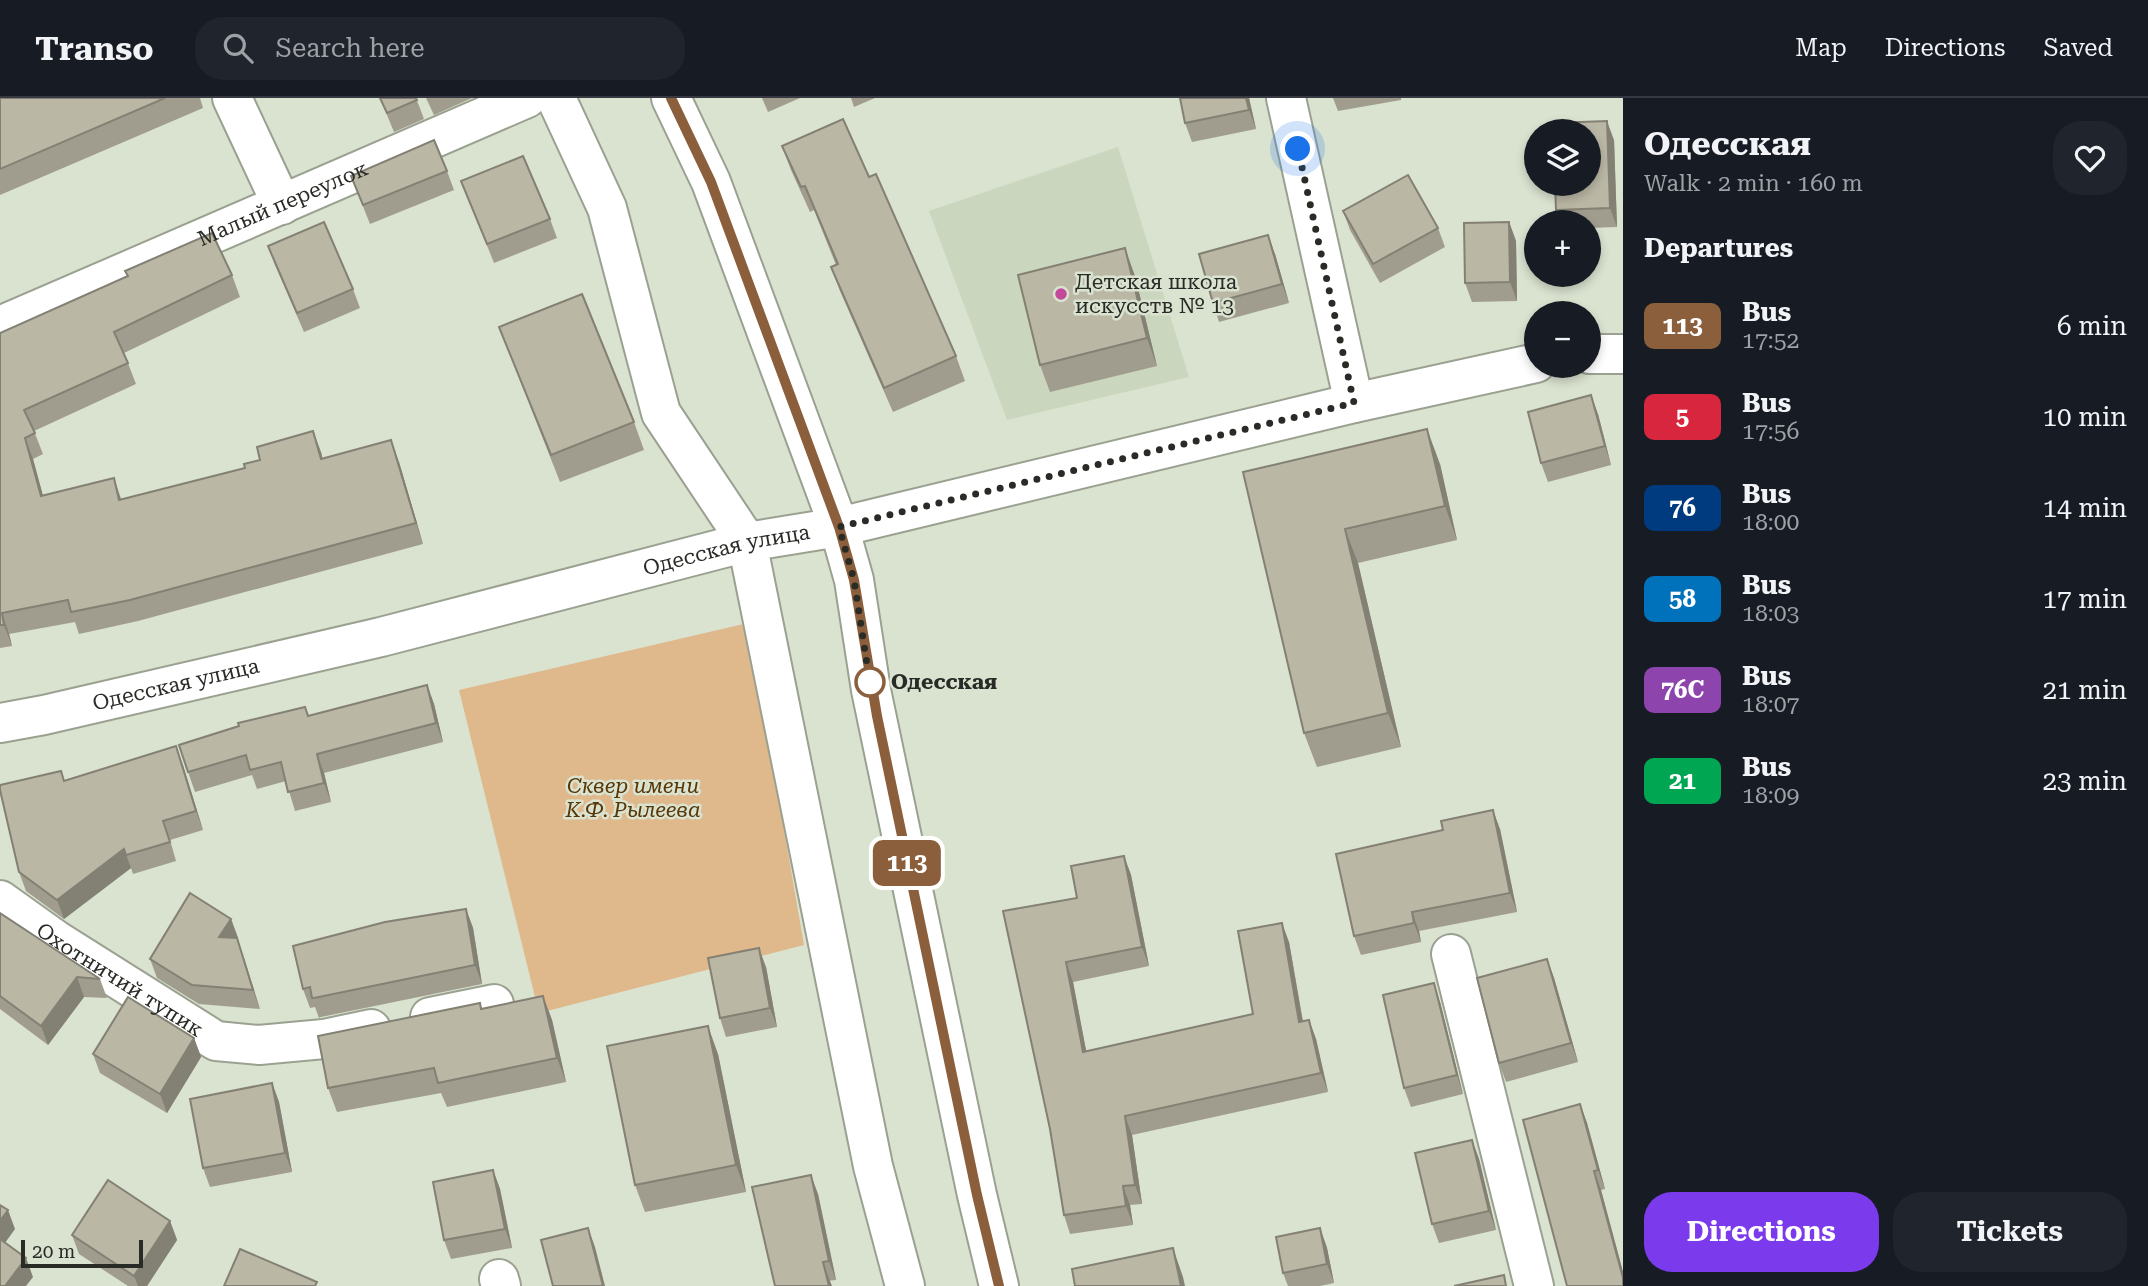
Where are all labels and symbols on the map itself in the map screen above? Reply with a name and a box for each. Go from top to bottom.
your location [1280,131,1315,166]
street label: Малый переулок [194,156,371,251]
place label: Детская школа искусств № 13 [1075,270,1238,318]
marker: Детская школа искусств № 13 [1053,286,1069,302]
street label: Одесская улица [641,520,812,580]
street label: Одесская улица [90,653,262,715]
marker: Одесская [855,667,885,697]
place label: Одесская [891,670,997,694]
park label: Сквер имени К.Ф. Рылеева [564,774,701,822]
line badge: 113 [867,840,947,886]
street label: Охотничий тупик [32,918,207,1042]
scale bar [21,1237,144,1269]

